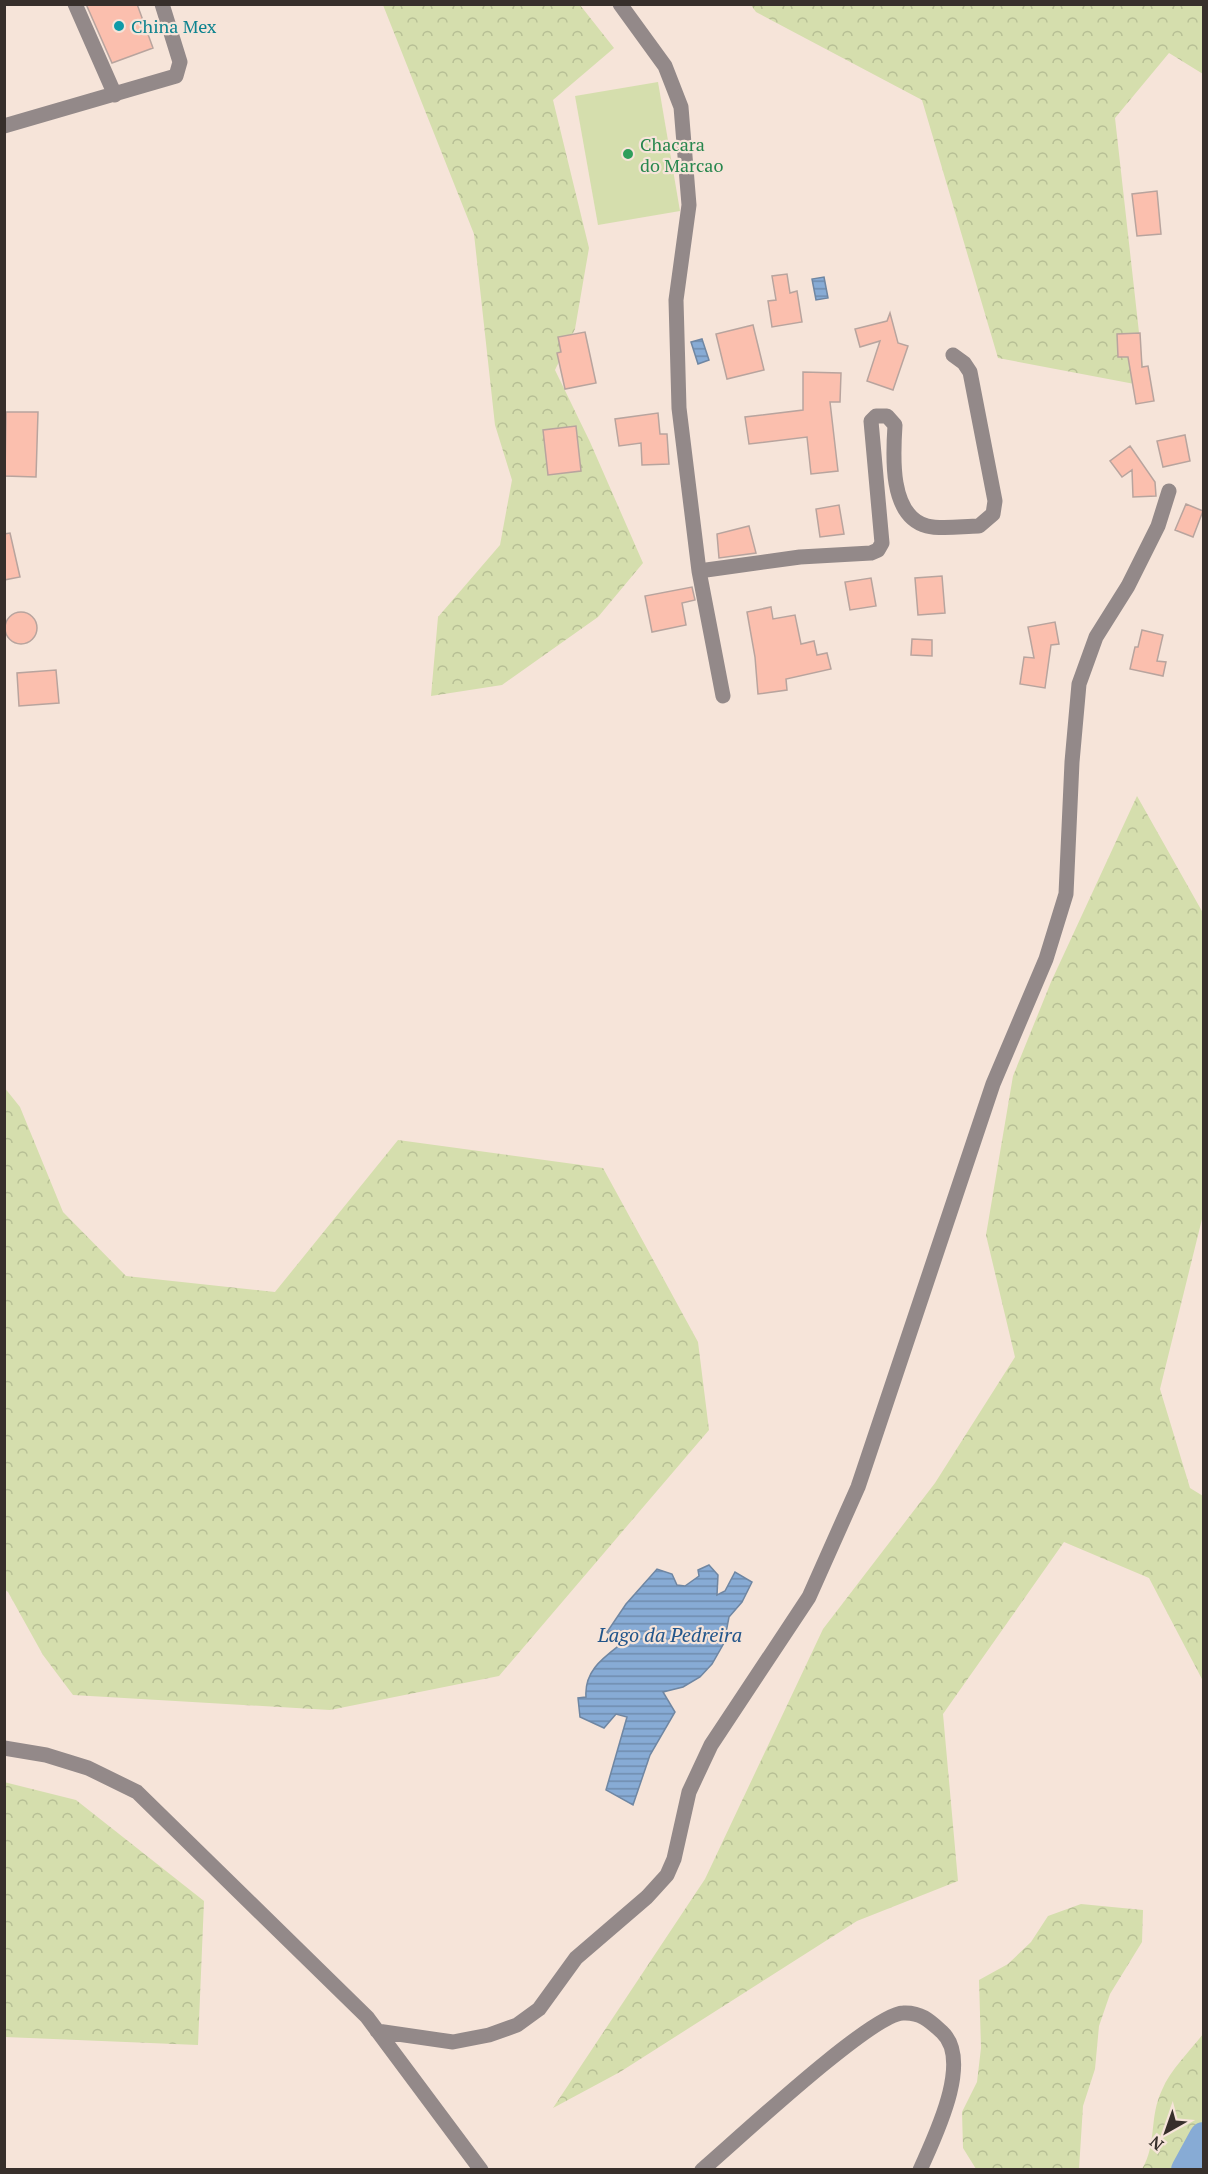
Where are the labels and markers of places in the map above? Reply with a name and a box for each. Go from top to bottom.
place label: China Mex [131,14,217,38]
marker: China Mex [112,19,126,33]
place label: Chacara do Marcao [640,132,723,177]
marker: Chacara do Marcao [621,147,635,161]

